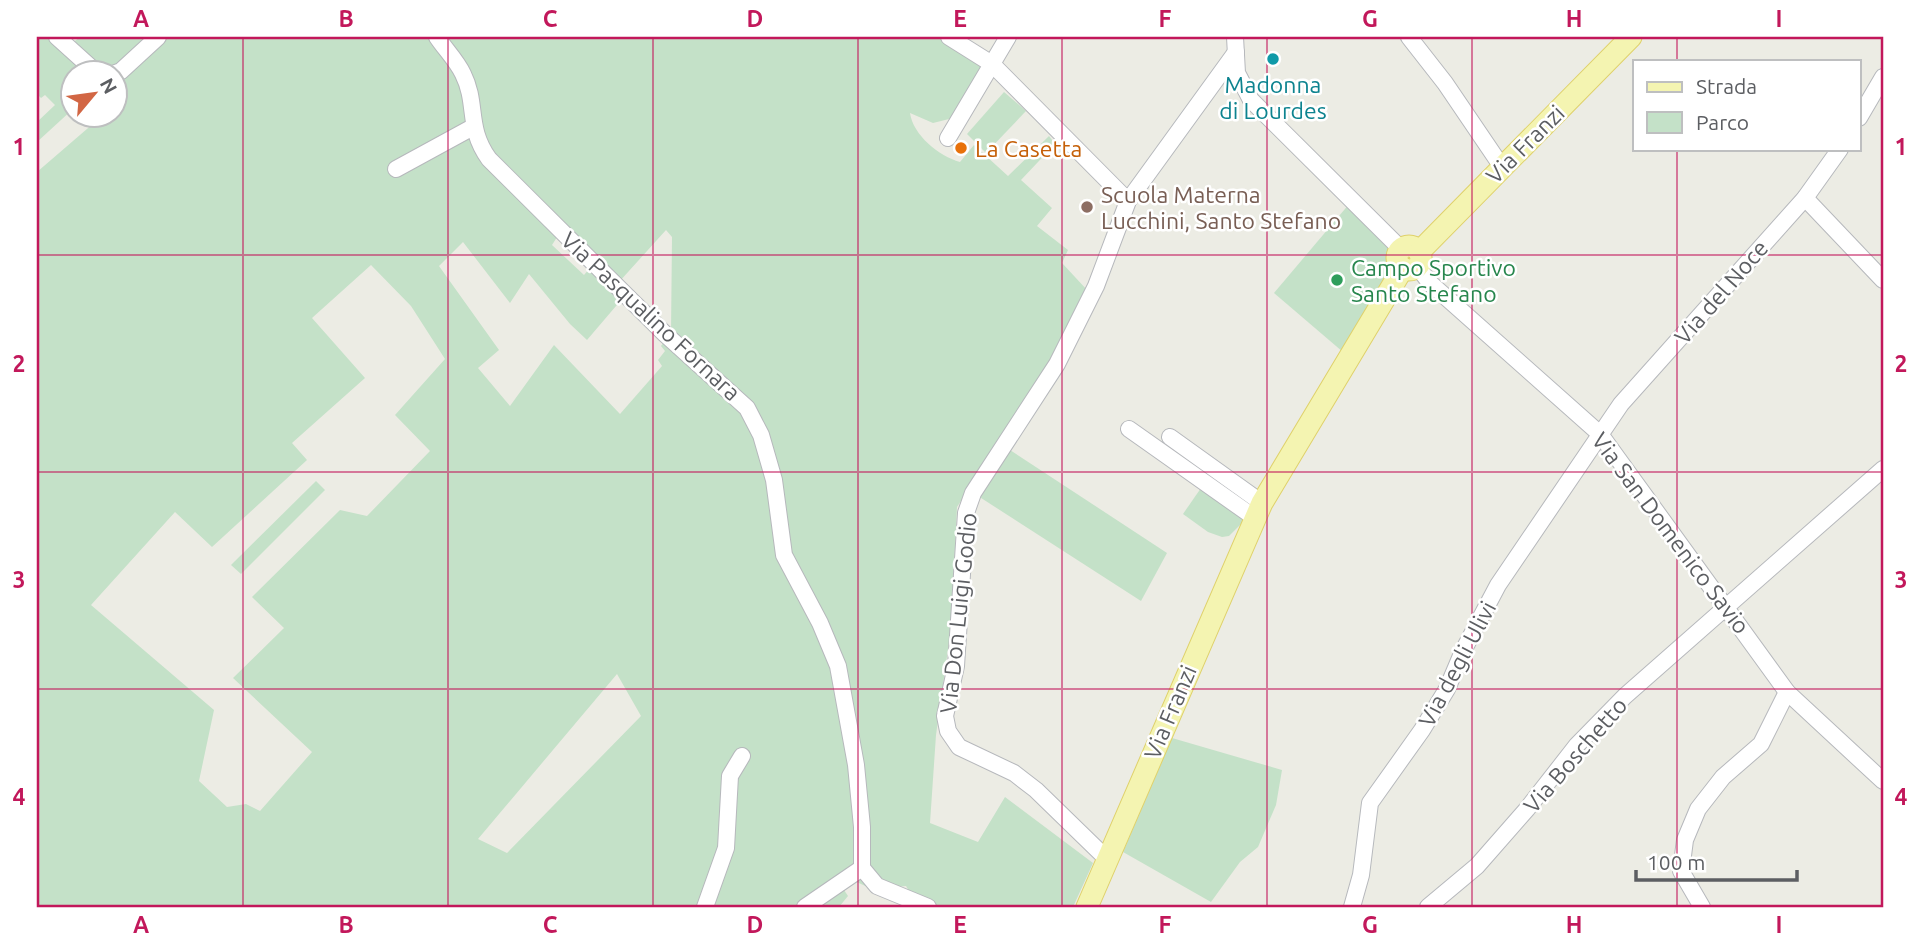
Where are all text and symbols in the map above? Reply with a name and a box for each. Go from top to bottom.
text: A [133,6,149,31]
text: B [338,6,354,31]
text: C [543,6,558,31]
text: D [747,6,763,31]
text: E [953,6,967,31]
text: F [1159,6,1172,31]
text: G [1362,6,1378,31]
text: H [1566,6,1582,31]
text: I [1776,6,1782,31]
marker: Madonna di Lourdes [1265,51,1281,67]
north arrow [60,60,130,130]
legend [1633,60,1860,150]
place label: Madonna di Lourdes [1219,72,1327,123]
text: N [96,74,122,97]
text: Strada [1696,74,1757,98]
street label: Via Franzi [1481,100,1569,188]
text: Parco [1696,110,1749,134]
text: 1 [13,134,25,159]
text: 1 [1895,134,1907,159]
place label: La Casetta [975,136,1082,161]
marker: La Casetta [953,140,969,156]
place label: Scuola Materna Lucchini, Santo Stefano [1101,182,1341,233]
marker: Scuola Materna Lucchini, Santo Stefano [1079,199,1095,215]
street label: Via Pasqualino Fornara [557,227,745,405]
street label: Via del Noce [1669,235,1773,349]
place label: Campo Sportivo Santo Stefano [1351,255,1516,306]
marker: Campo Sportivo Santo Stefano [1329,272,1345,288]
text: 2 [13,351,25,376]
text: 2 [1895,351,1907,376]
street label: Via San Domenico Savio [1587,428,1755,638]
street label: Via Don Luigi Godio [935,511,981,715]
text: 3 [13,567,25,592]
text: 3 [1895,567,1907,592]
street label: Via degli Ulivi [1413,597,1501,731]
street label: Via Franzi [1139,661,1201,763]
street label: Via Boschetto [1518,692,1632,818]
text: 4 [13,784,26,809]
text: 4 [1895,784,1908,809]
scale bar [1636,839,1798,883]
text: 100 m [1647,850,1705,874]
text: A [133,912,149,937]
text: B [338,912,354,937]
text: C [543,912,558,937]
text: D [747,912,763,937]
text: E [953,912,967,937]
text: F [1159,912,1172,937]
text: G [1362,912,1378,937]
text: H [1566,912,1582,937]
text: I [1776,912,1782,937]

